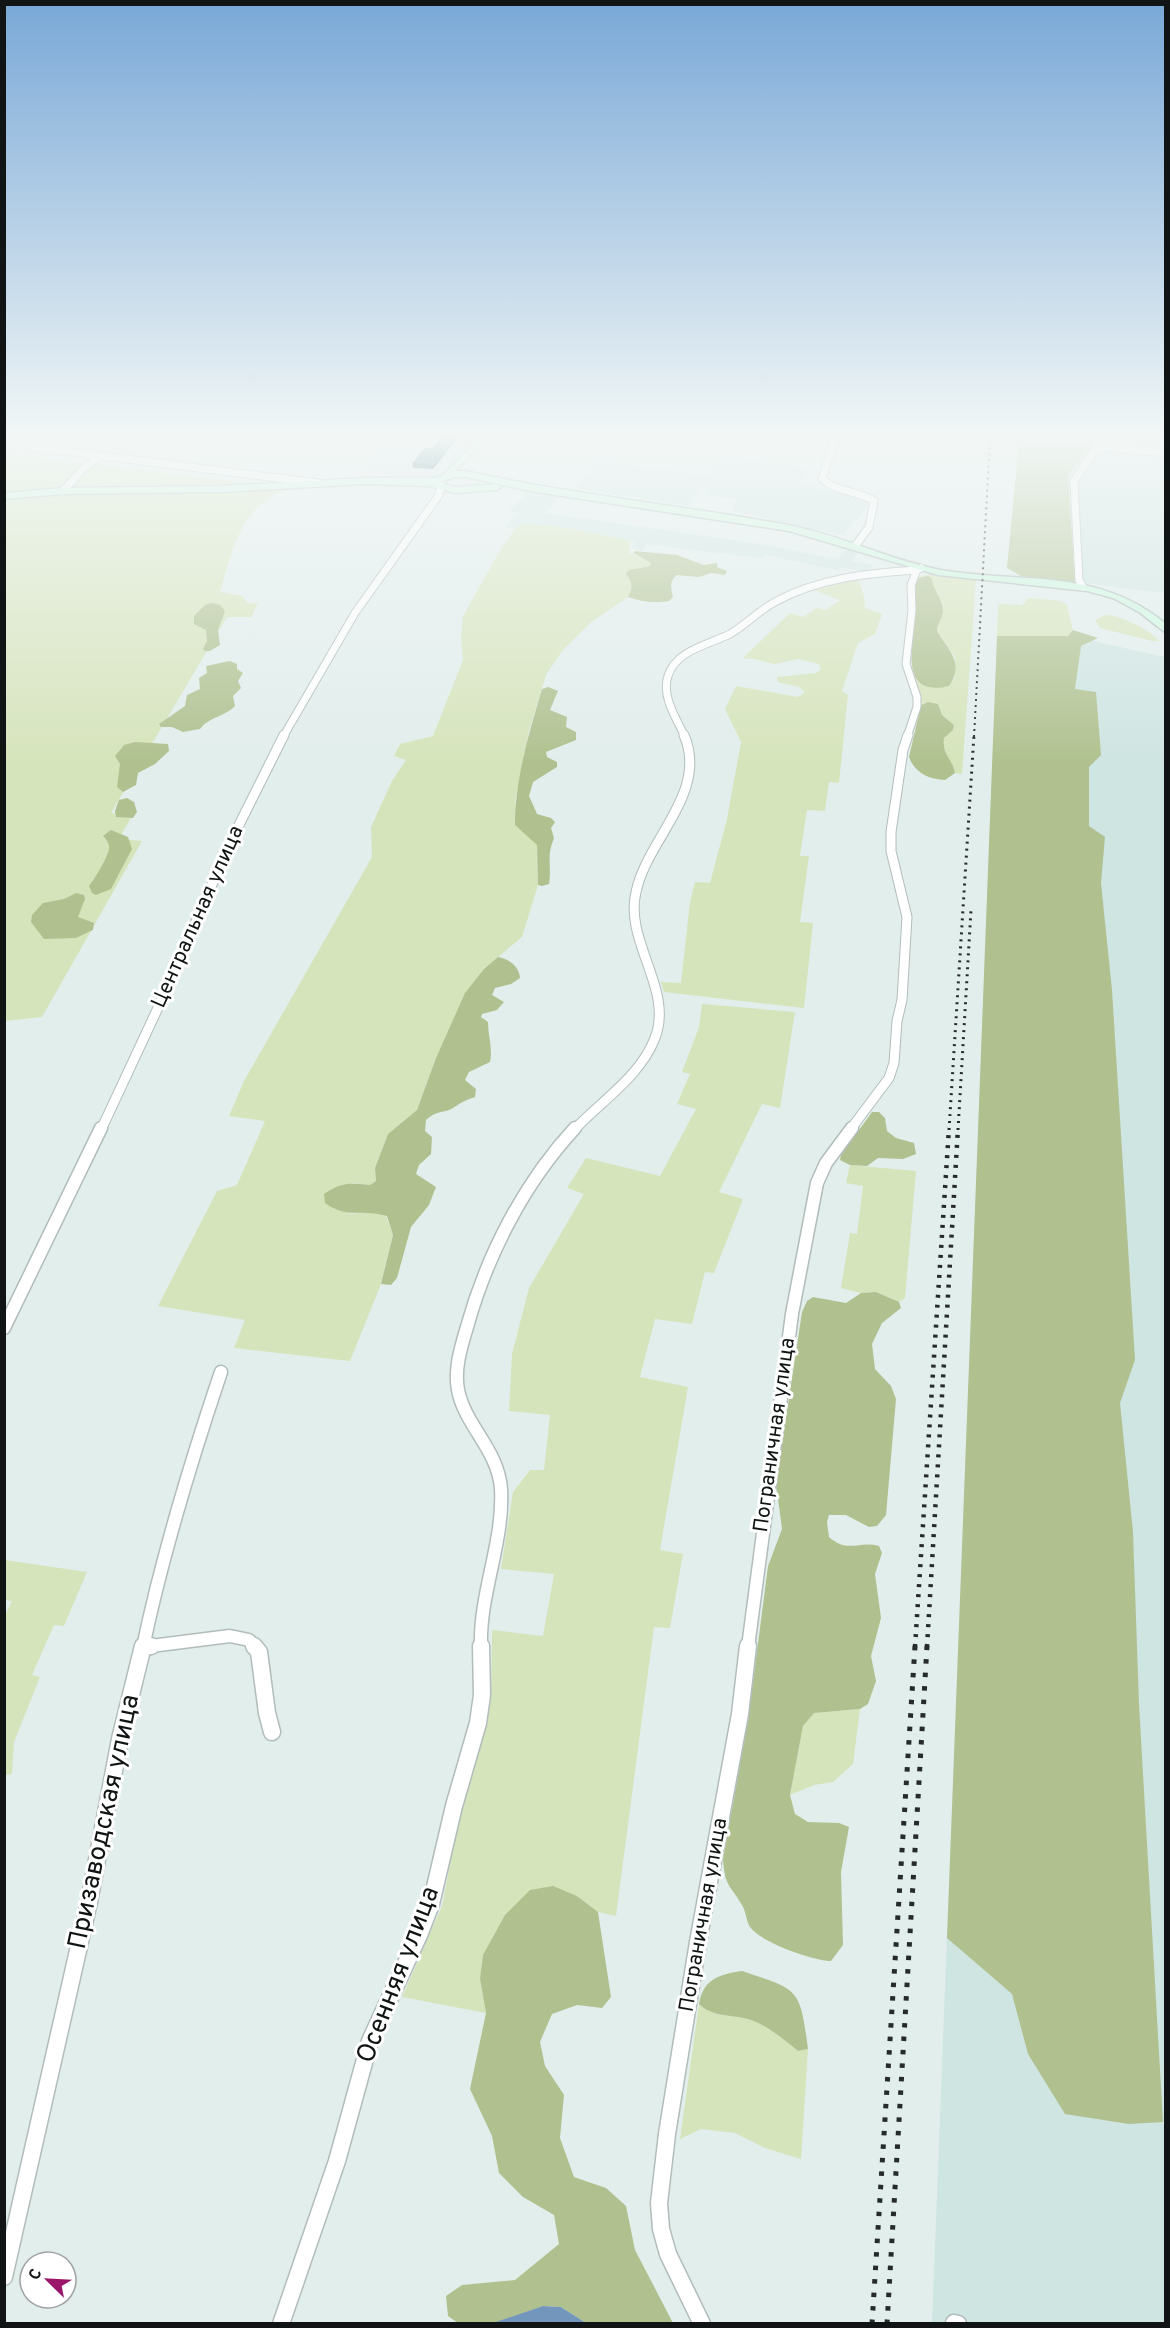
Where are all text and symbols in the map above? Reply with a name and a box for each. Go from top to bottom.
street label: Центральная улица [146,822,250,1012]
street label: Пограничная улица [748,1336,802,1534]
street label: Призаводская улица [62,1692,148,1952]
street label: Пограничная улица [674,1816,734,2014]
street label: Осенняя улица [350,1882,448,2068]
north arrow [18,2250,78,2310]
text: С [25,2266,47,2283]

